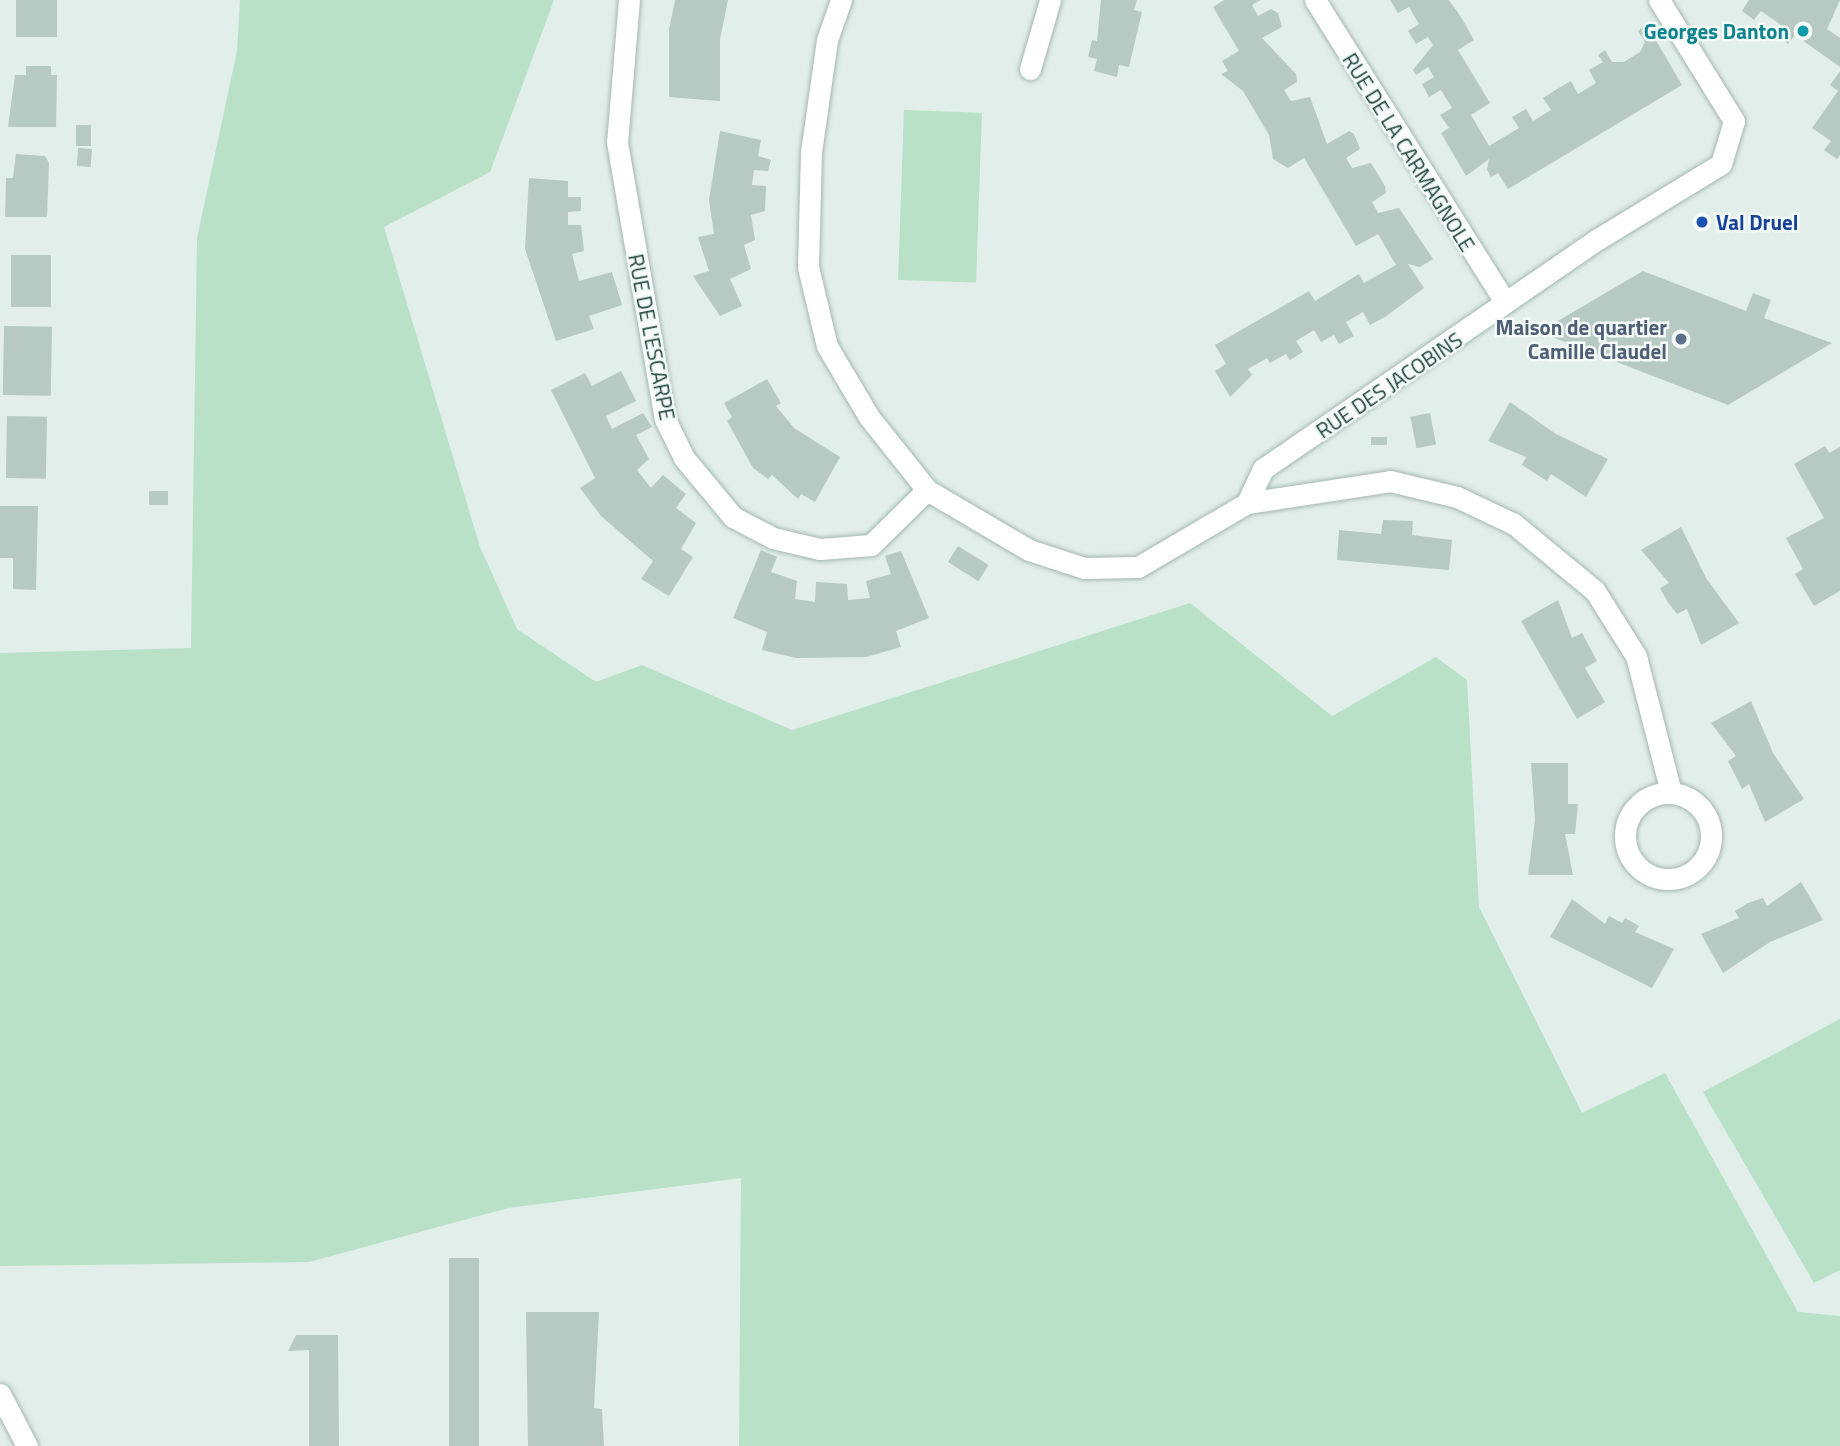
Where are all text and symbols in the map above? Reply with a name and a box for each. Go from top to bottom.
place label: Georges Danton [1644,18,1789,44]
marker: Georges Danton [1795,23,1811,39]
street label: RUE DE LA CARMAGNOLE [1338,48,1480,256]
place label: Val Druel [1716,209,1798,235]
marker: Val Druel [1694,214,1710,230]
street label: RUE DE L'ESCARPE [624,252,680,422]
place label: Maison de quartier Camille Claudel [1496,314,1667,364]
street label: RUE DES JACOBINS [1311,327,1467,443]
marker: Maison de quartier Camille Claudel [1673,331,1689,347]

